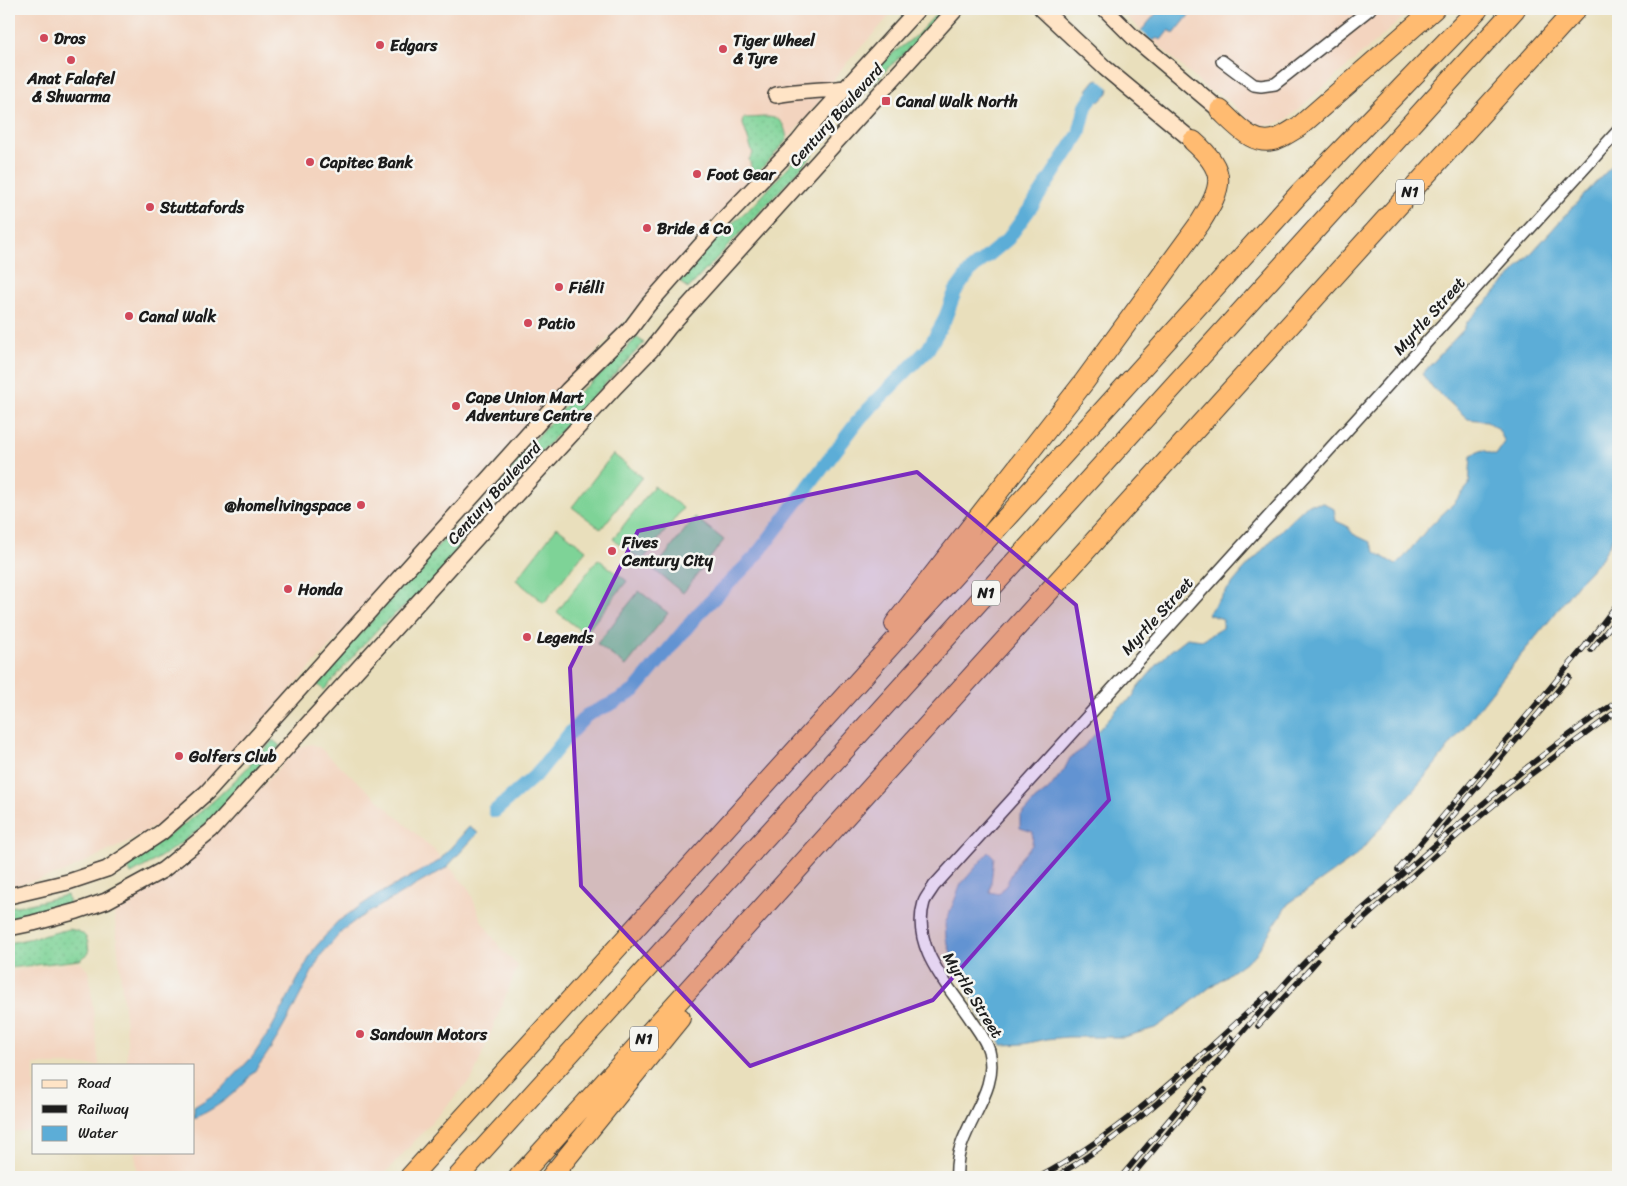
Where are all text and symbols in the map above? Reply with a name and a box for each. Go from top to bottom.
place label: Dros [54,24,86,53]
place label: Tiger Wheel & Tyre [733,26,816,73]
place label: Edgars [390,31,438,60]
marker: Dros [38,32,50,44]
marker: Edgars [374,39,386,51]
marker: Tiger Wheel & Tyre [717,43,729,55]
marker: Anat Falafel & Shwarma [65,54,77,66]
street label: Century Boulevard [781,55,892,173]
place label: Anat Falafel & Shwarma [26,64,116,111]
place label: Canal Walk North [895,87,1019,116]
marker: Canal Walk North [880,95,892,107]
place label: Capitec Bank [319,148,413,177]
marker: Capitec Bank [304,156,316,168]
place label: Foot Gear [706,160,777,189]
marker: Foot Gear [691,168,703,180]
road number: N1 [1396,180,1424,204]
place label: Stuttafords [159,193,245,222]
marker: Stuttafords [144,201,156,213]
place label: Bride & Co [657,214,731,243]
marker: Bride & Co [641,222,653,234]
street label: Myrtle Street [1385,270,1473,362]
place label: Fiélli [568,273,605,302]
marker: Fiélli [553,281,565,293]
place label: Canal Walk [138,302,217,331]
place label: Patio [538,309,575,338]
marker: Canal Walk [123,310,135,322]
marker: Patio [522,317,534,329]
place label: Cape Union Mart Adventure Centre [465,383,593,430]
marker: Cape Union Mart Adventure Centre [450,400,462,412]
street label: Century Boulevard [439,433,550,551]
place label: @homelivingspace [225,491,351,520]
marker: @homelivingspace [355,499,367,511]
place label: Fives Century City [621,528,714,575]
marker: Fives Century City [606,545,618,557]
street label: Myrtle Street [1113,570,1201,662]
place label: Honda [297,575,344,604]
road number: N1 [972,580,1000,606]
marker: Honda [282,583,294,595]
place label: Legends [537,623,594,652]
marker: Legends [521,631,533,643]
place label: Golfers Club [188,742,277,771]
marker: Golfers Club [173,750,185,762]
street label: Myrtle Street [935,946,1011,1044]
place label: Sandown Motors [369,1020,488,1049]
road number: N1 [630,1026,658,1052]
marker: Sandown Motors [354,1028,366,1040]
legend [32,1064,195,1154]
text: Road [78,1070,111,1096]
text: Railway [78,1096,129,1122]
text: Water [78,1120,118,1146]

